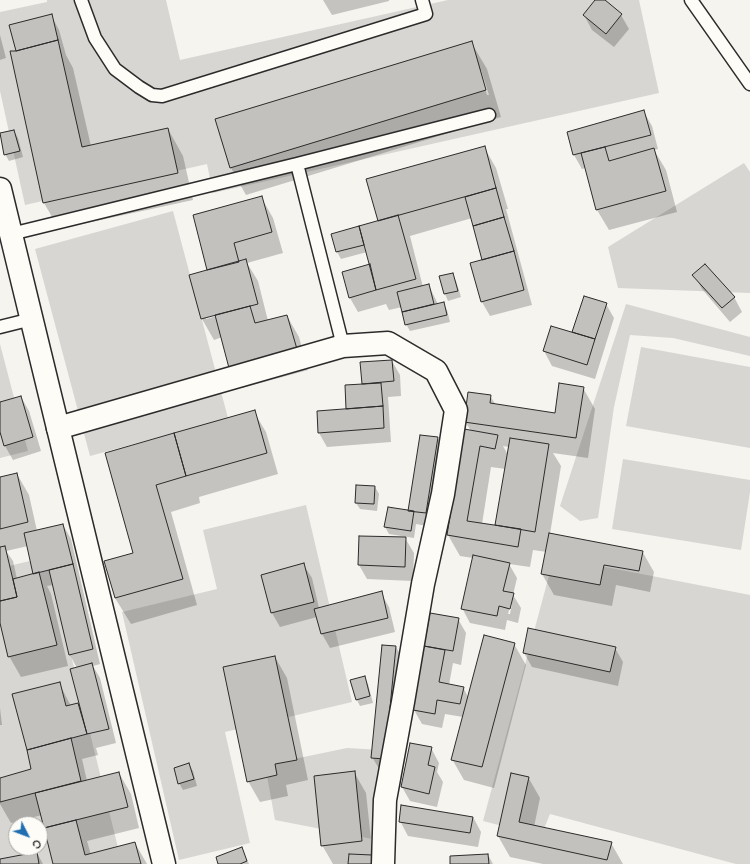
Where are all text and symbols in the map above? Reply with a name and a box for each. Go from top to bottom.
north arrow [8,816,48,856]
text: С [29,837,44,851]

